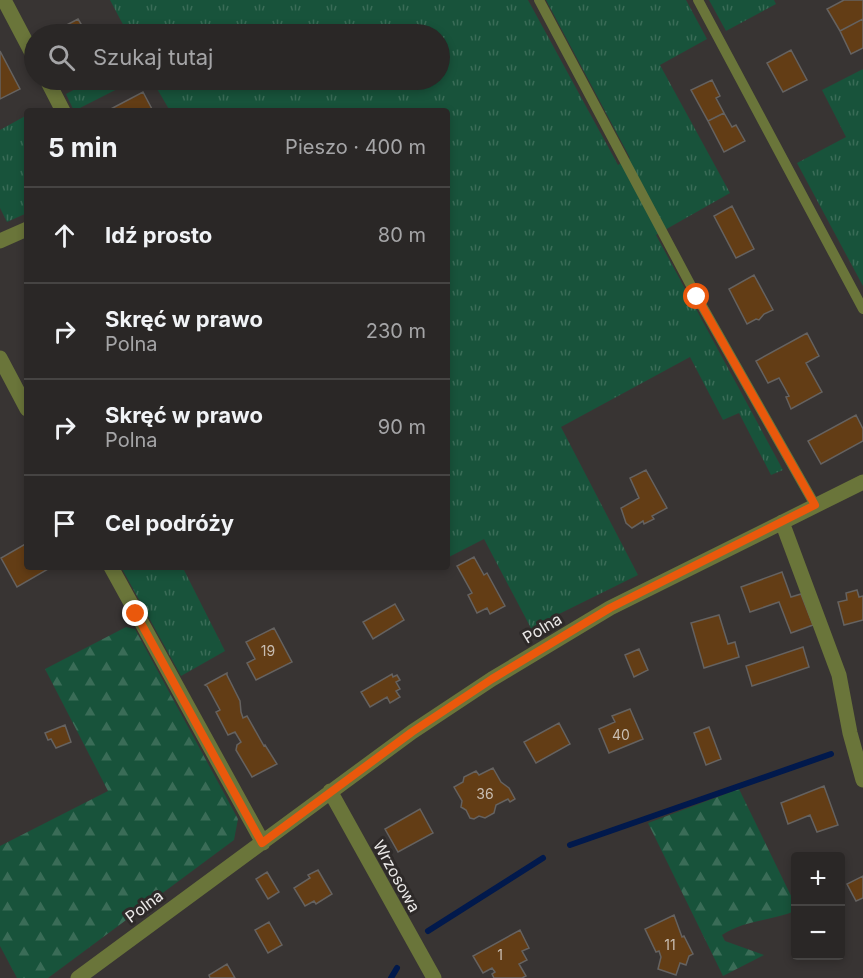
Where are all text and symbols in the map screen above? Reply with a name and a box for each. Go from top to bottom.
search box [24,24,450,90]
icon: search [45,41,78,74]
text: Szukaj tutaj [93,44,213,70]
text: 5 min [48,132,118,163]
text: Pieszo · 400 m [285,135,426,159]
icon: ahead [48,219,81,252]
text: Idź prosto [105,222,212,248]
text: 80 m [378,223,426,247]
route start [683,283,709,309]
text: Skręć w prawo [105,306,263,332]
icon: right [48,315,81,348]
text: 230 m [366,319,426,343]
text: Polna [105,332,158,356]
text: Skręć w prawo [105,402,263,428]
icon: right [48,411,81,444]
text: 90 m [378,415,426,439]
text: Polna [105,428,158,452]
icon: arrive [48,507,81,540]
text: Cel podróży [105,510,234,536]
route end [122,600,148,626]
street label: Polna [519,609,565,647]
house number: 19 [261,642,275,659]
house number: 40 [612,726,630,743]
house number: 36 [476,785,494,802]
street label: Wrzosowa [369,836,425,916]
map controls [791,852,845,960]
button: + [791,852,845,906]
street label: Polna [121,885,167,927]
button: − [791,906,845,960]
house number: 11 [664,936,676,953]
house number: 1 [497,946,503,963]

